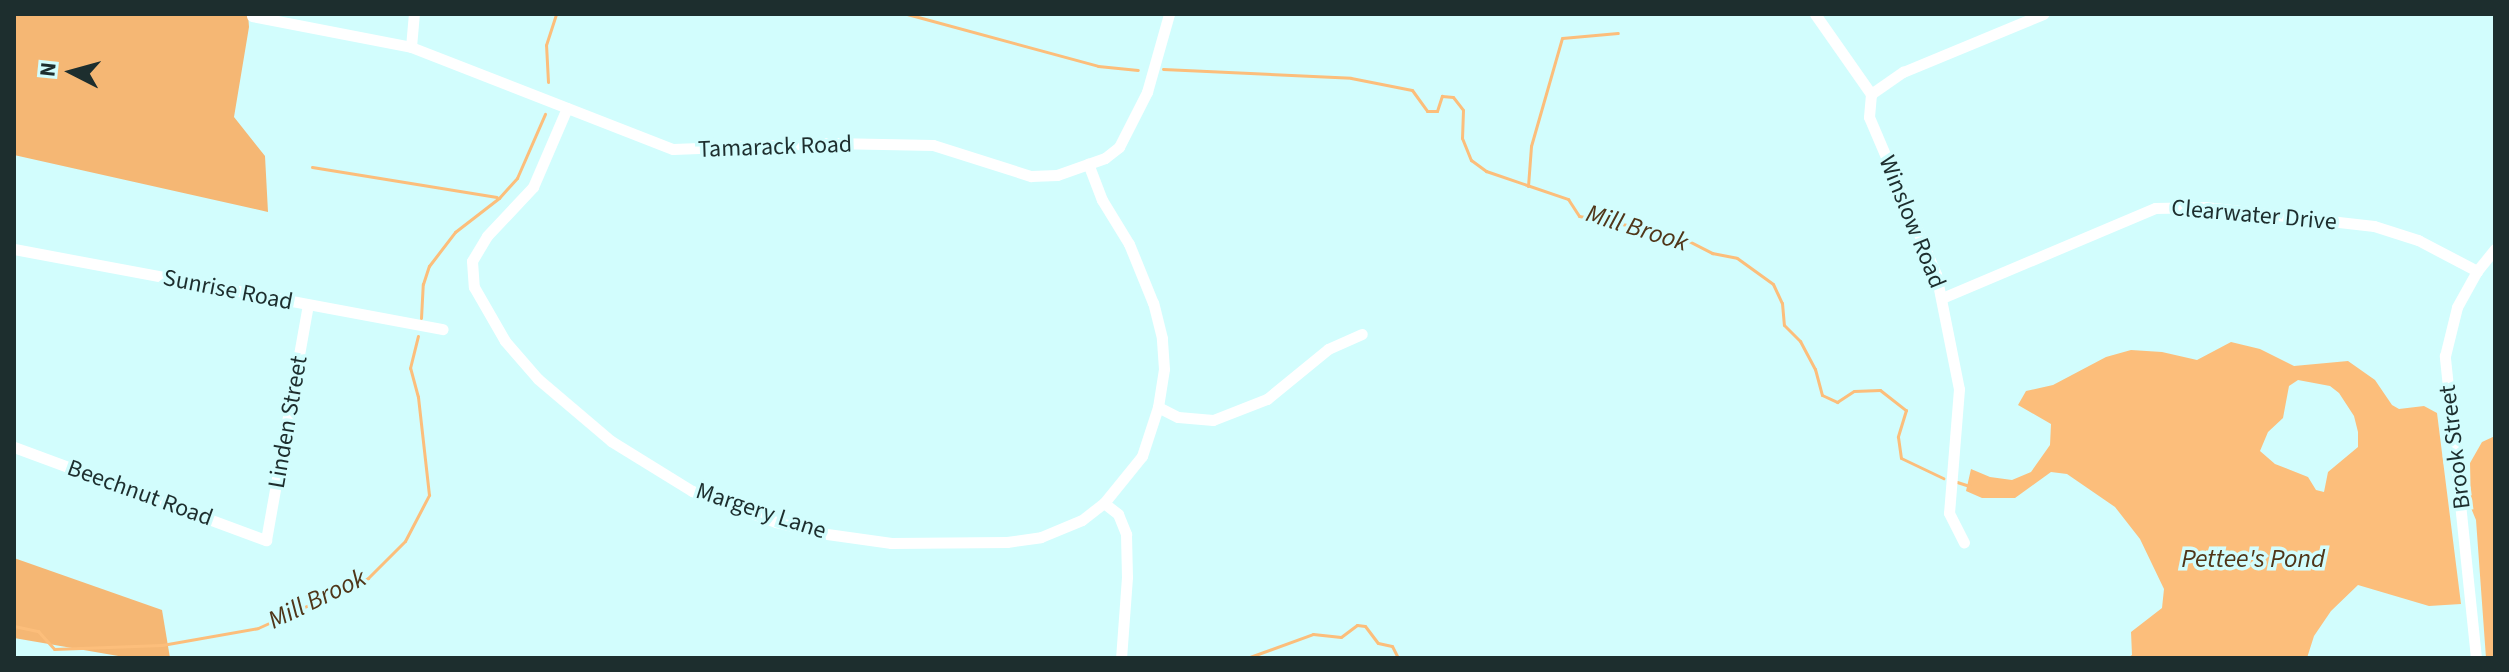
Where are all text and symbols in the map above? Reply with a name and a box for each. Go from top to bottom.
north arrow [32,32,112,112]
text: N [31,61,65,78]
street label: Tamarack Road [697,130,853,164]
street label: Winslow Road [1872,151,1952,293]
street label: Clearwater Drive [2170,193,2338,237]
water label: Mill Brook [1582,198,1692,258]
street label: Sunrise Road [161,263,295,317]
street label: Linden Street [262,354,314,490]
street label: Brook Street [2433,383,2477,511]
street label: Beechnut Road [63,453,217,533]
street label: Margery Lane [692,476,830,546]
water label: Pettee's Pond [2181,543,2325,575]
water label: Mill Brook [263,562,371,636]

